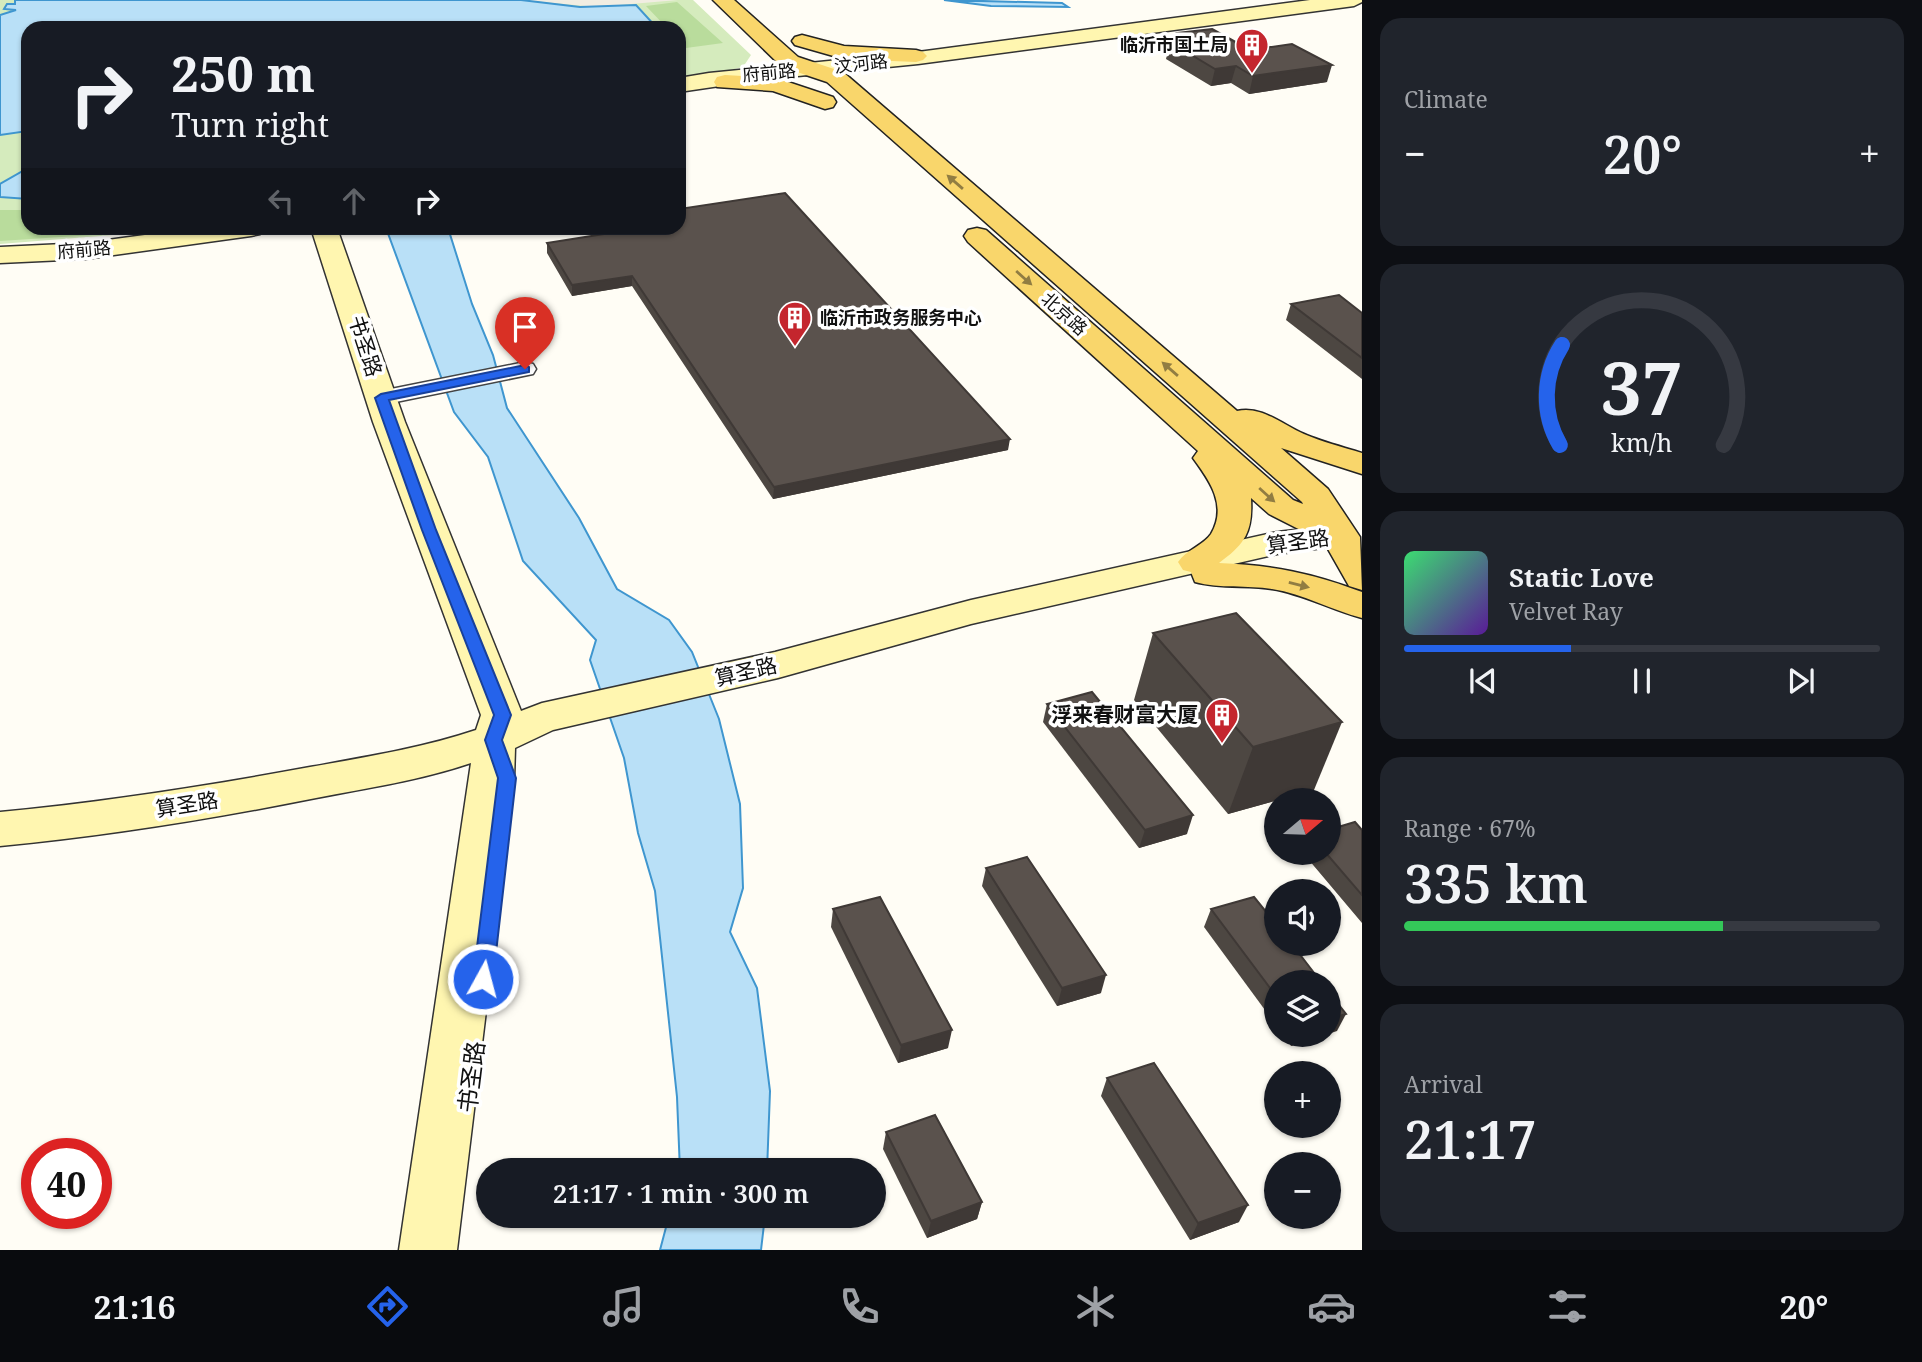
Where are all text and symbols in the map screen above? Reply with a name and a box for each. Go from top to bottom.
building icon: 临沂市国土局 [1233,26,1271,75]
place label: 临沂市国土局 [1120,32,1228,56]
text: 250 m [171,40,315,106]
street label: 汶河路 [833,48,889,78]
icon: right [56,49,147,140]
street label: 府前路 [741,58,797,86]
text: Climate [1404,83,1488,115]
text: Turn right [171,103,329,146]
text: 20° [1603,118,1682,189]
text: − [1404,127,1426,179]
text: + [1859,127,1880,179]
one-way arrow [947,175,964,190]
icon: left [262,182,300,220]
icon: ahead [335,182,373,220]
icon: right [408,182,446,220]
street label: 府前路 [56,235,112,263]
one-way arrow [1016,270,1033,285]
street label: 北京路 [1037,286,1093,340]
pin [495,297,555,369]
building icon: 临沂市政务服务中心 [776,299,814,348]
place label: 临沂市政务服务中心 [820,305,982,329]
icon: arrive [506,308,544,346]
street label: 书圣路 [343,311,389,380]
text: 37 [1601,337,1683,436]
one-way arrow [1161,361,1179,377]
text: km/h [1611,424,1673,458]
one-way arrow [1258,487,1276,503]
street label: 算圣路 [1265,523,1331,559]
text: Static Love [1509,559,1654,595]
one-way arrow [1288,580,1310,591]
text: Velvet Ray [1509,595,1623,627]
street label: 算圣路 [712,650,780,692]
icon: previous [1464,662,1502,700]
icon: pause [1623,662,1661,700]
icon: next [1782,662,1820,700]
building icon: 浮来春财富大厦 [1203,696,1241,745]
place label: 浮来春财富大厦 [1051,700,1198,728]
street label: 算圣路 [154,785,220,823]
north arrow [1264,788,1340,864]
map controls [1264,788,1341,1229]
text: Range · 67% [1404,812,1536,844]
text: 335 km [1404,847,1588,918]
button: sound [1264,879,1341,956]
position arrow [446,942,520,1016]
button: layers [1264,970,1341,1047]
street label: 书圣路 [450,1039,491,1115]
button: + [1264,1061,1341,1138]
text: Arrival [1404,1068,1483,1100]
text: 21:17 [1404,1103,1537,1174]
speed limit sign: 40 [21,1138,112,1229]
button: − [1264,1152,1341,1229]
text: 21:17 · 1 min · 300 m [553,1175,809,1211]
icon: directions [363,1282,412,1331]
icon: music [599,1282,648,1331]
icon: phone [835,1282,884,1331]
icon: climate [1071,1282,1120,1331]
icon: car [1307,1282,1356,1331]
icon: filters [1543,1282,1592,1331]
text: 21:16 [94,1285,176,1328]
text: 20° [1779,1285,1828,1328]

